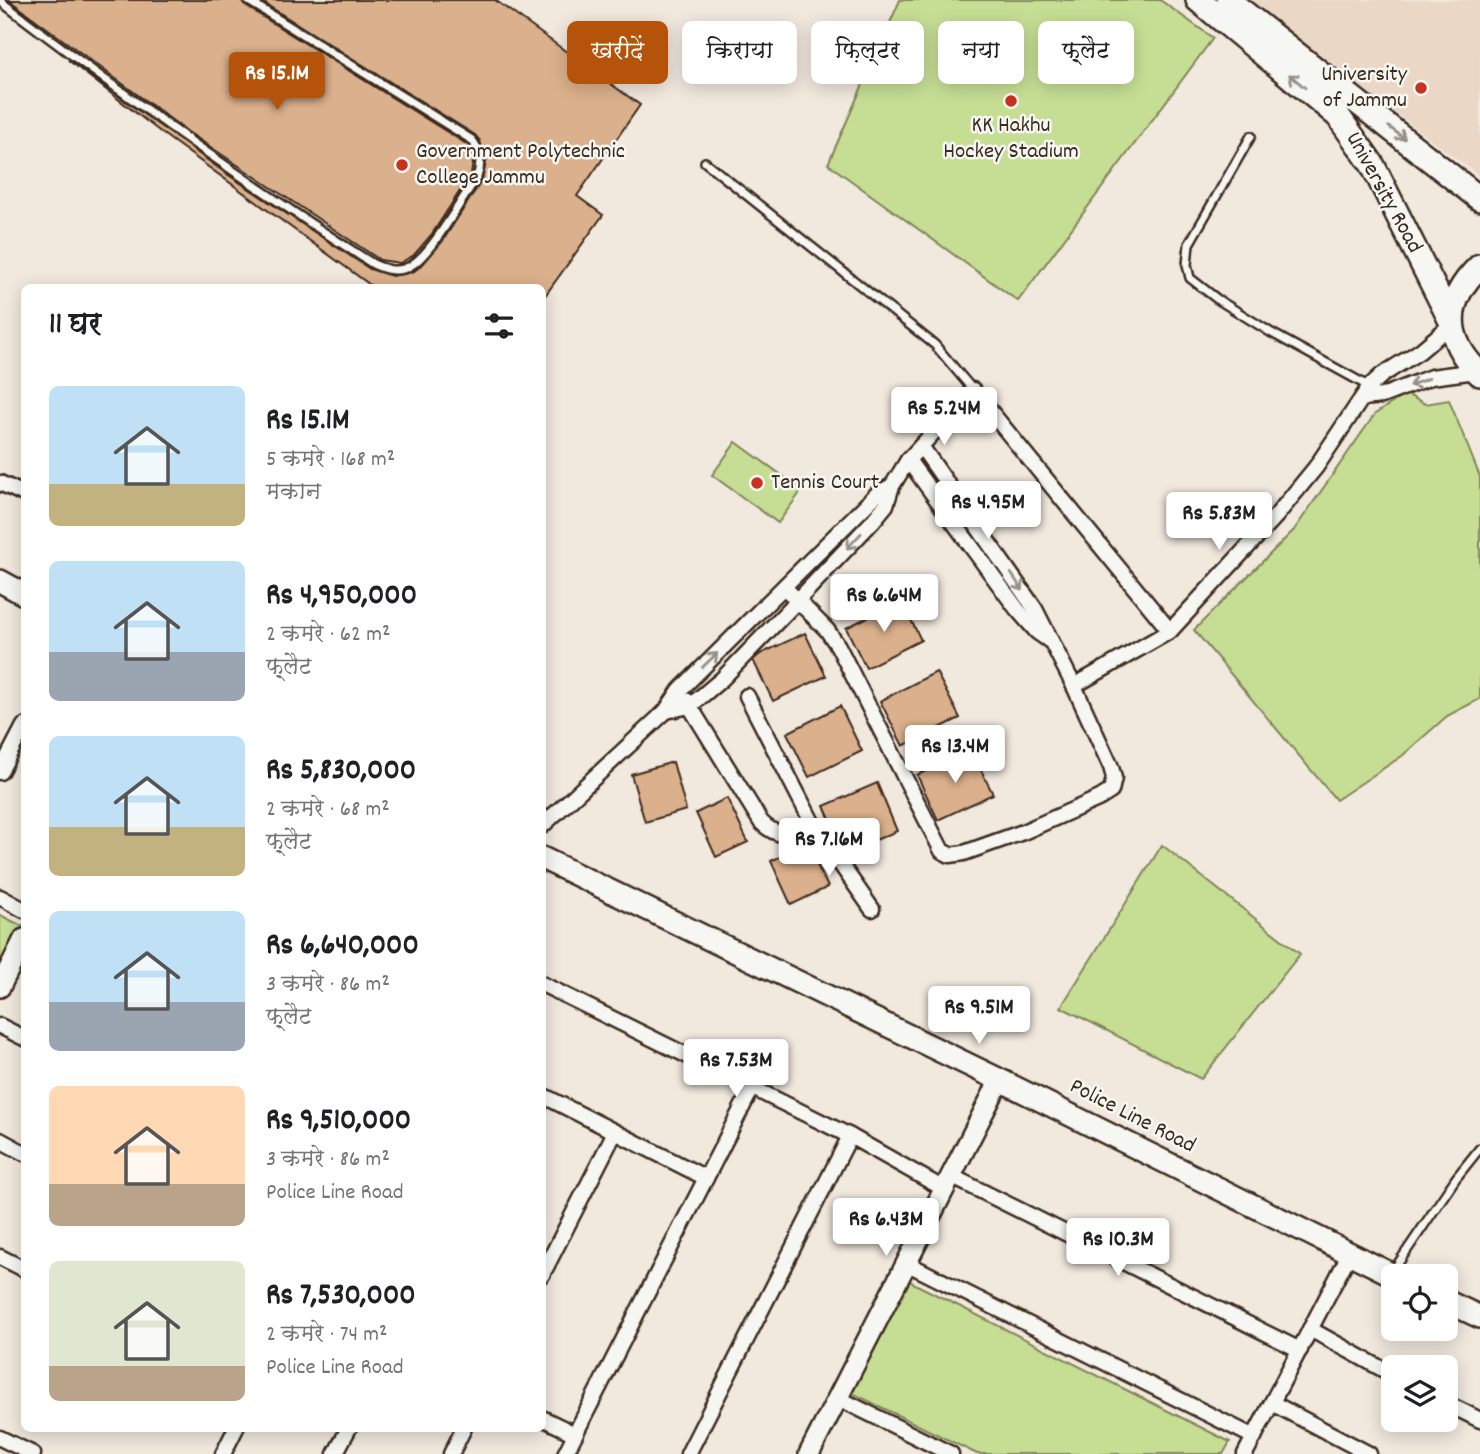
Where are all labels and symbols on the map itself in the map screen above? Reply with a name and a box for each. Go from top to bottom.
pin: Rs 15.1M [205,52,349,112]
place label: University of Jammu [1321,59,1408,118]
one-way arrow [1288,73,1306,89]
marker: University of Jammu [1413,80,1429,96]
marker: KK Hakhu Hockey Stadium [1003,93,1019,109]
place label: KK Hakhu Hockey Stadium [943,110,1079,169]
one-way arrow [1387,125,1406,140]
street label: University Road [1336,126,1430,260]
place label: Government Polytechnic College Jammu [416,136,625,195]
marker: Government Polytechnic College Jammu [394,157,410,173]
one-way arrow [1408,376,1430,389]
pin: Rs 5.24M [872,388,1016,447]
place label: Tennis Court [771,467,879,500]
marker: Tennis Court [749,475,765,491]
pin: Rs 4.95M [916,482,1060,541]
pin: Rs 5.83M [1147,492,1291,552]
one-way arrow [845,532,862,549]
one-way arrow [1010,572,1024,591]
pin: Rs 6.64M [812,574,956,634]
one-way arrow [701,651,718,668]
pin: Rs 13.4M [883,726,1027,785]
pin: Rs 7.16M [757,818,901,878]
pin: Rs 9.51M [907,986,1051,1046]
pin: Rs 7.53M [664,1040,808,1099]
street label: Police Line Road [1063,1071,1201,1163]
pin: Rs 6.43M [814,1198,958,1258]
pin: Rs 10.3M [1046,1218,1190,1278]

